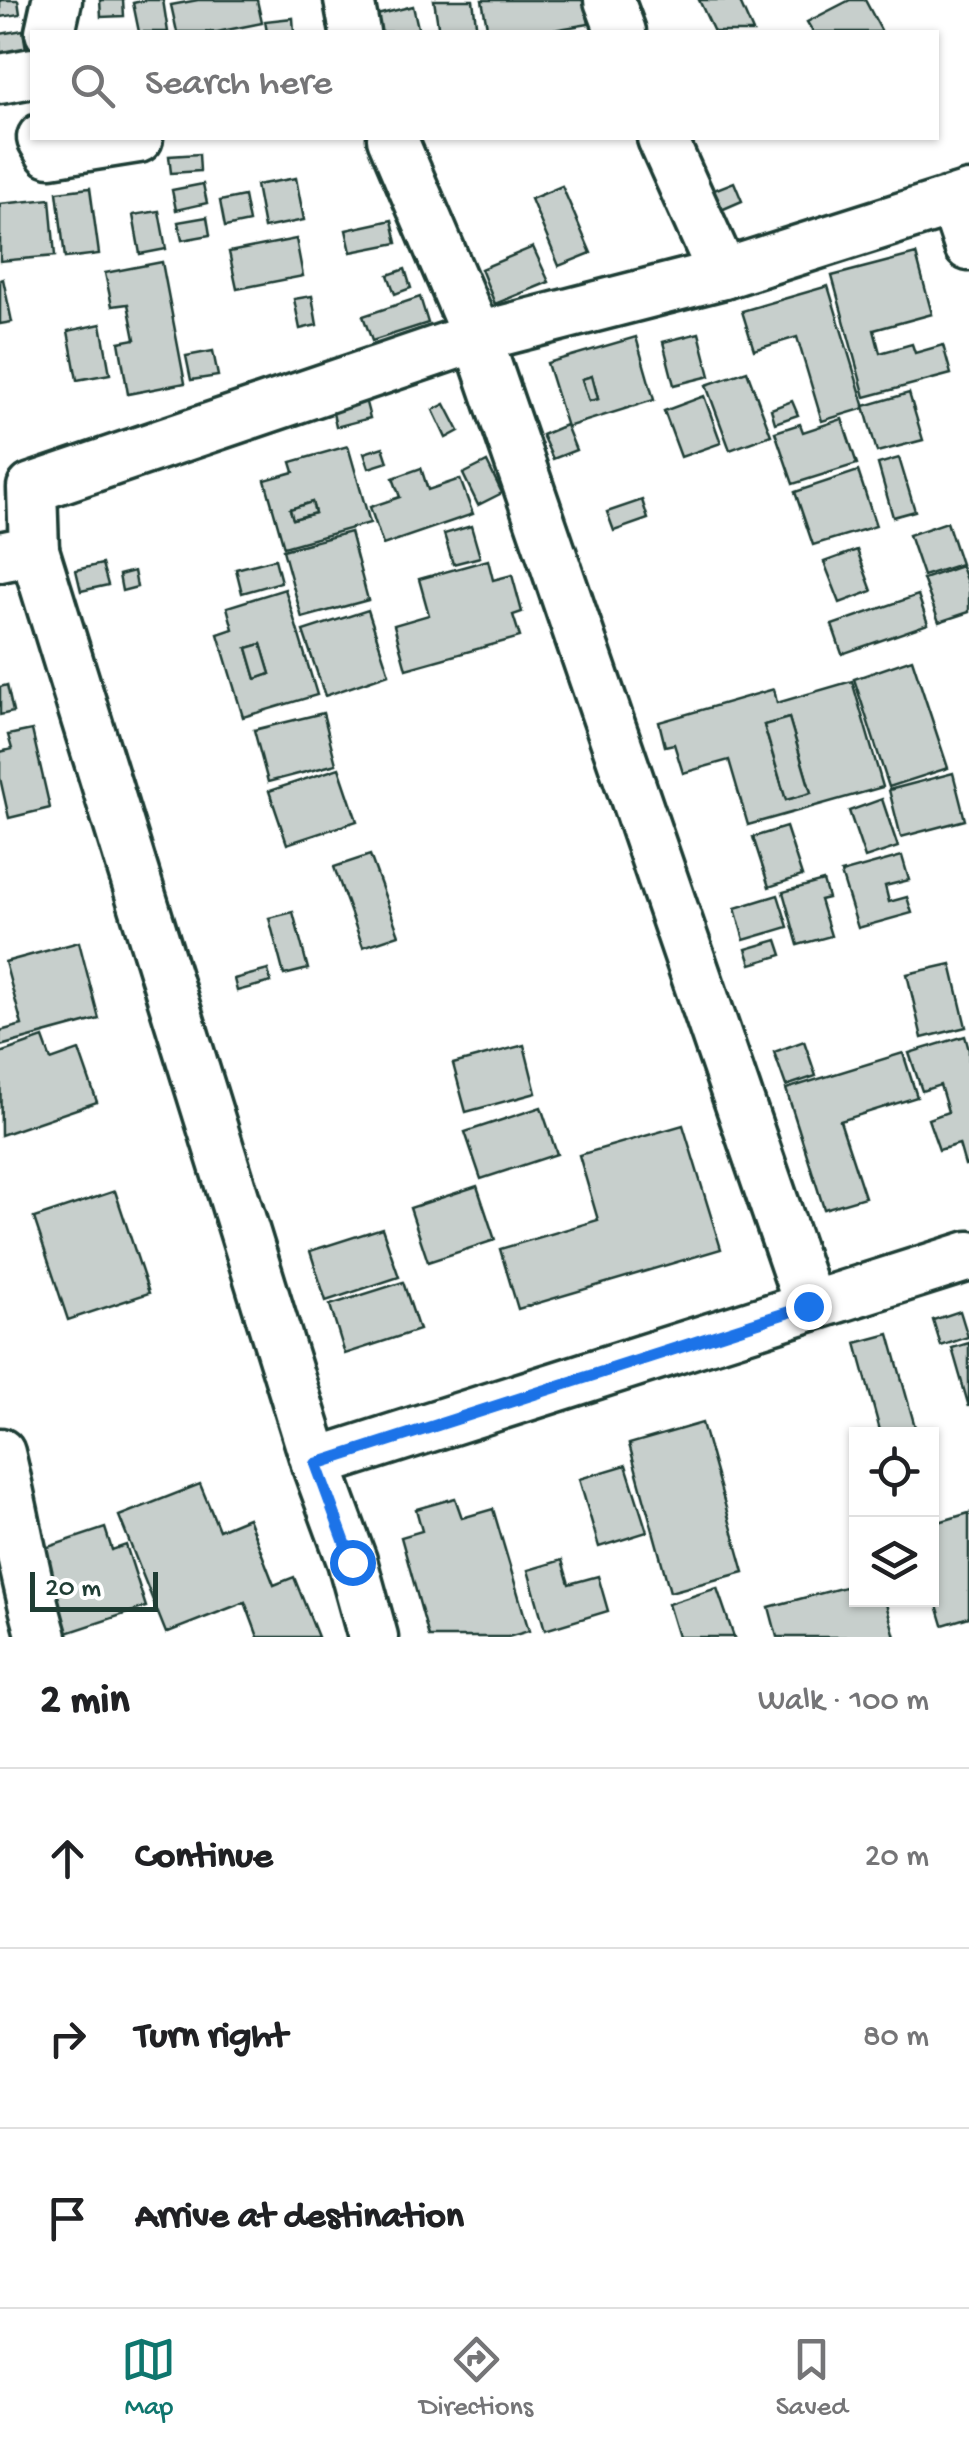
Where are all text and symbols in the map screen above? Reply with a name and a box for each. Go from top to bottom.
search box [30,30,939,140]
icon: search [65,58,120,113]
text: Search here [145,63,332,107]
route end [786,1284,832,1330]
map controls [849,1427,939,1607]
button: locate [849,1427,939,1517]
button: layers [849,1517,939,1607]
route start [330,1540,376,1586]
scale bar [30,1567,158,1612]
text: 20 m [45,1573,101,1606]
text: 2 min [40,1678,129,1727]
text: Walk · 100 m [758,1683,929,1721]
icon: ahead [40,1831,95,1886]
text: Continue [135,1836,273,1880]
text: 20 m [865,1839,929,1877]
icon: right [40,2011,95,2066]
text: Turn right [135,2016,287,2060]
text: 80 m [863,2019,929,2057]
icon: arrive [40,2191,95,2246]
text: Arrive at destination [135,2196,464,2240]
tab: Map [121,2332,176,2425]
tab: Directions [419,2332,533,2425]
tab: Saved [776,2332,848,2425]

